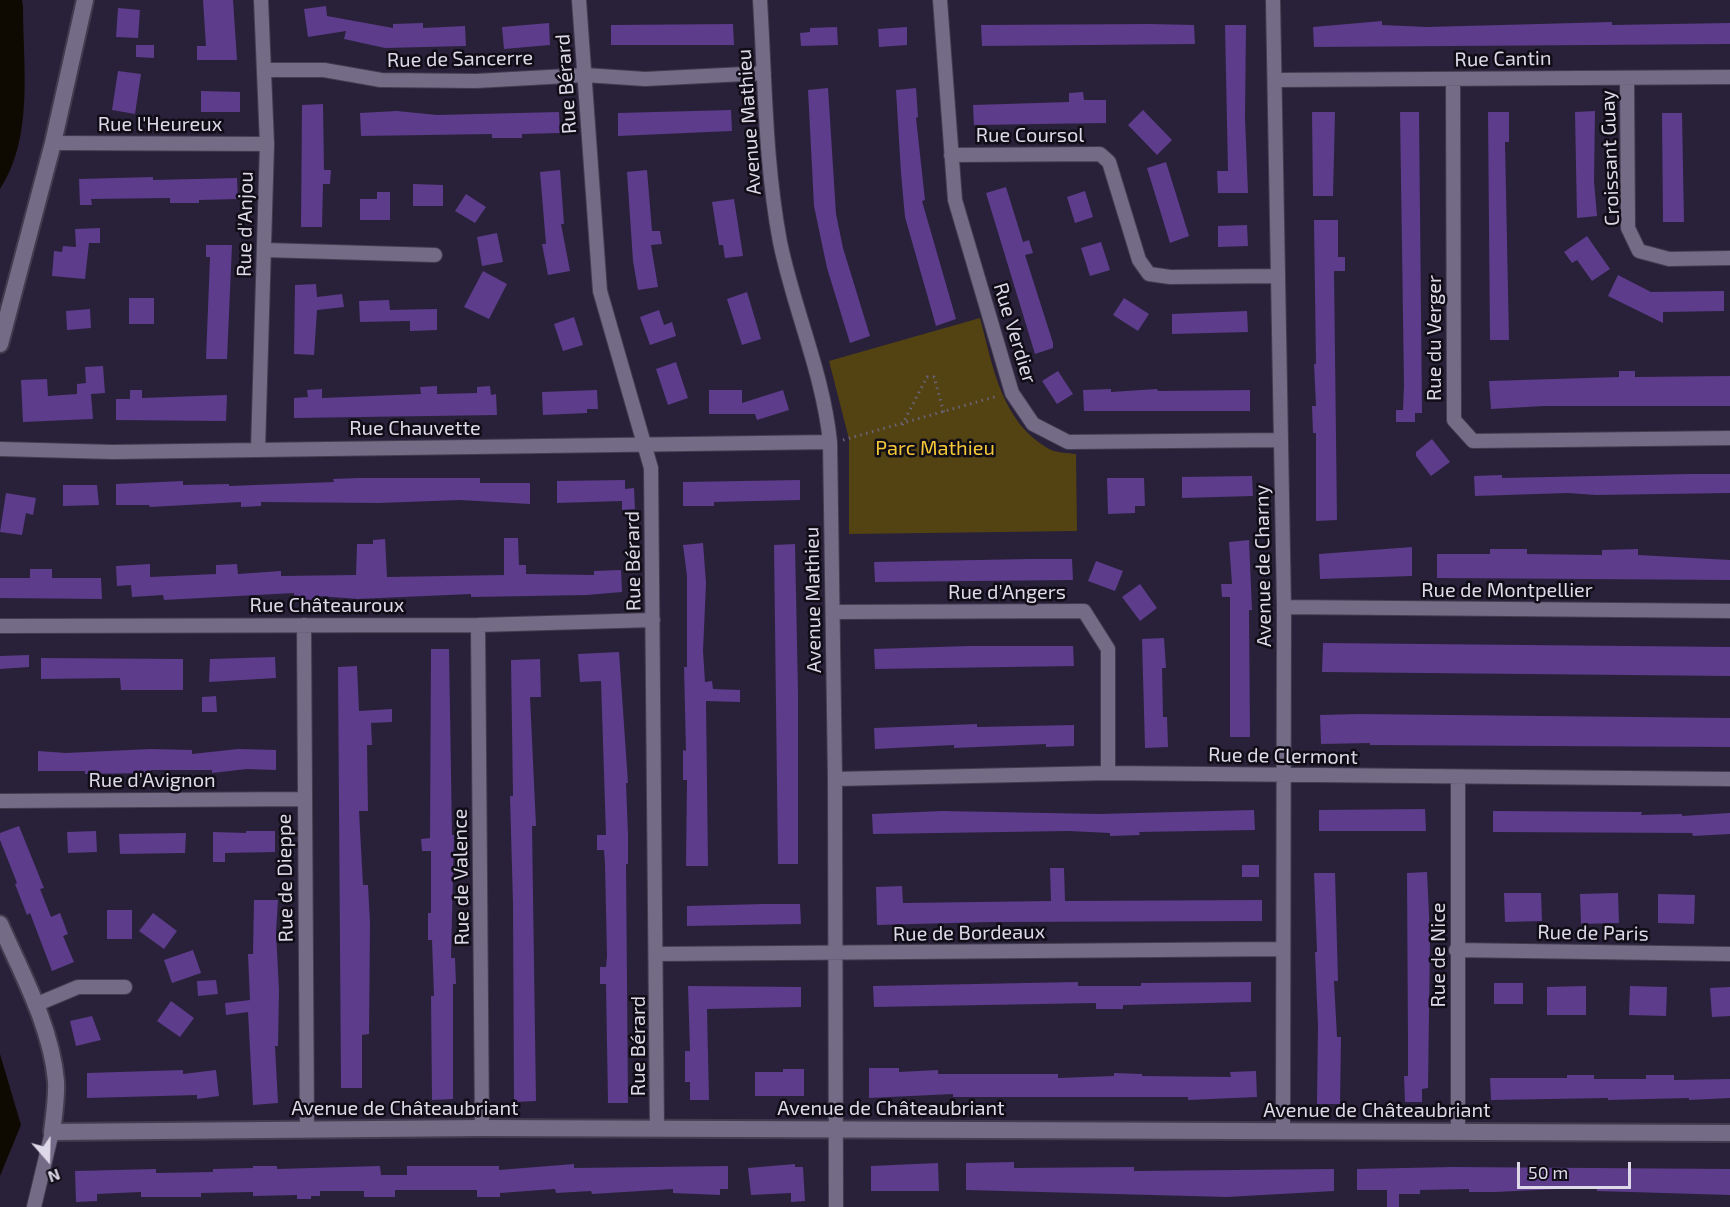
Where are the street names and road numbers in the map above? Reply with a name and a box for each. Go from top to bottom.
street label: Rue Bérard [551,33,581,135]
street label: Rue de Sancerre [387,46,533,72]
street label: Rue Cantin [1454,46,1552,72]
street label: Avenue Mathieu [732,48,766,196]
street label: Croissant Guay [1596,90,1624,226]
street label: Rue l'Heureux [98,112,222,136]
street label: Rue Coursol [976,123,1084,147]
street label: Rue d'Anjou [232,171,258,277]
street label: Rue du Verger [1422,275,1446,401]
street label: Rue Verdier [988,280,1042,386]
street label: Rue Chauvette [349,416,481,440]
street label: Avenue de Charny [1250,485,1276,647]
street label: Rue Bérard [620,511,646,611]
street label: Avenue Mathieu [800,527,826,673]
street label: Rue de Montpellier [1421,578,1593,602]
street label: Rue d'Angers [948,580,1066,604]
street label: Rue Châteauroux [250,593,404,617]
street label: Rue de Clermont [1208,743,1358,769]
street label: Rue d'Avignon [88,768,216,792]
street label: Rue de Valence [448,808,474,946]
street label: Rue de Dieppe [272,814,298,942]
street label: Rue de Nice [1426,902,1450,1008]
street label: Rue de Bordeaux [893,920,1045,946]
street label: Rue de Paris [1537,920,1649,946]
street label: Rue Bérard [626,996,650,1096]
street label: Avenue de Châteaubriant [291,1096,519,1120]
street label: Avenue de Châteaubriant [777,1096,1005,1120]
street label: Avenue de Châteaubriant [1263,1098,1491,1122]

